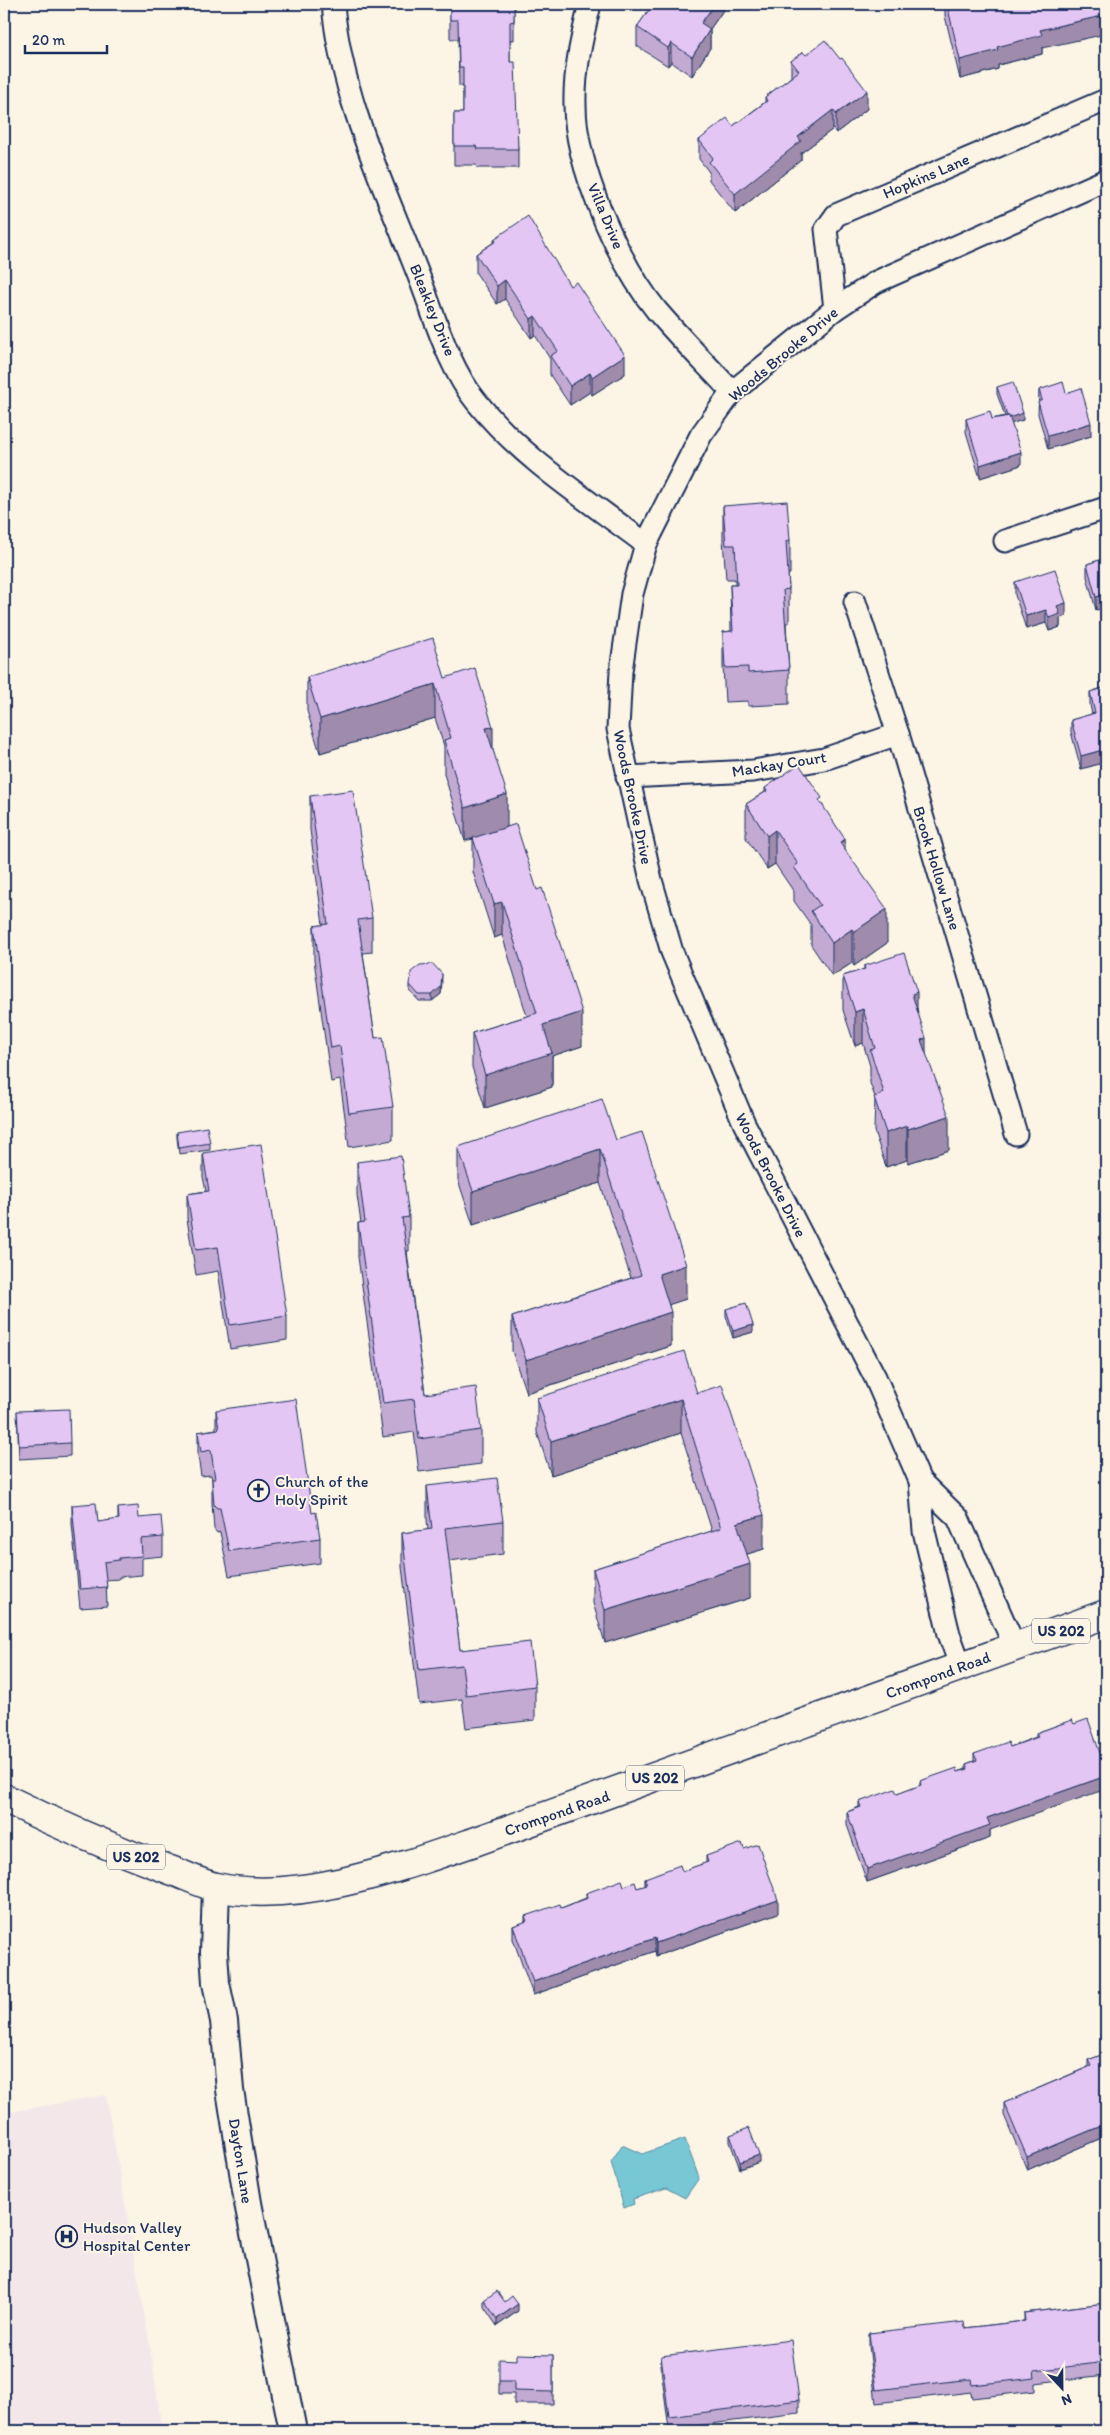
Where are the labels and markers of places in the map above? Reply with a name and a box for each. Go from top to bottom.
place label: Church of the Holy Spirit [275,1472,369,1509]
church icon: Church of the Holy Spirit [247,1478,271,1502]
place label: Hudson Valley Hospital Center [83,2218,191,2255]
hospital icon: Hudson Valley Hospital Center [55,2224,79,2248]

